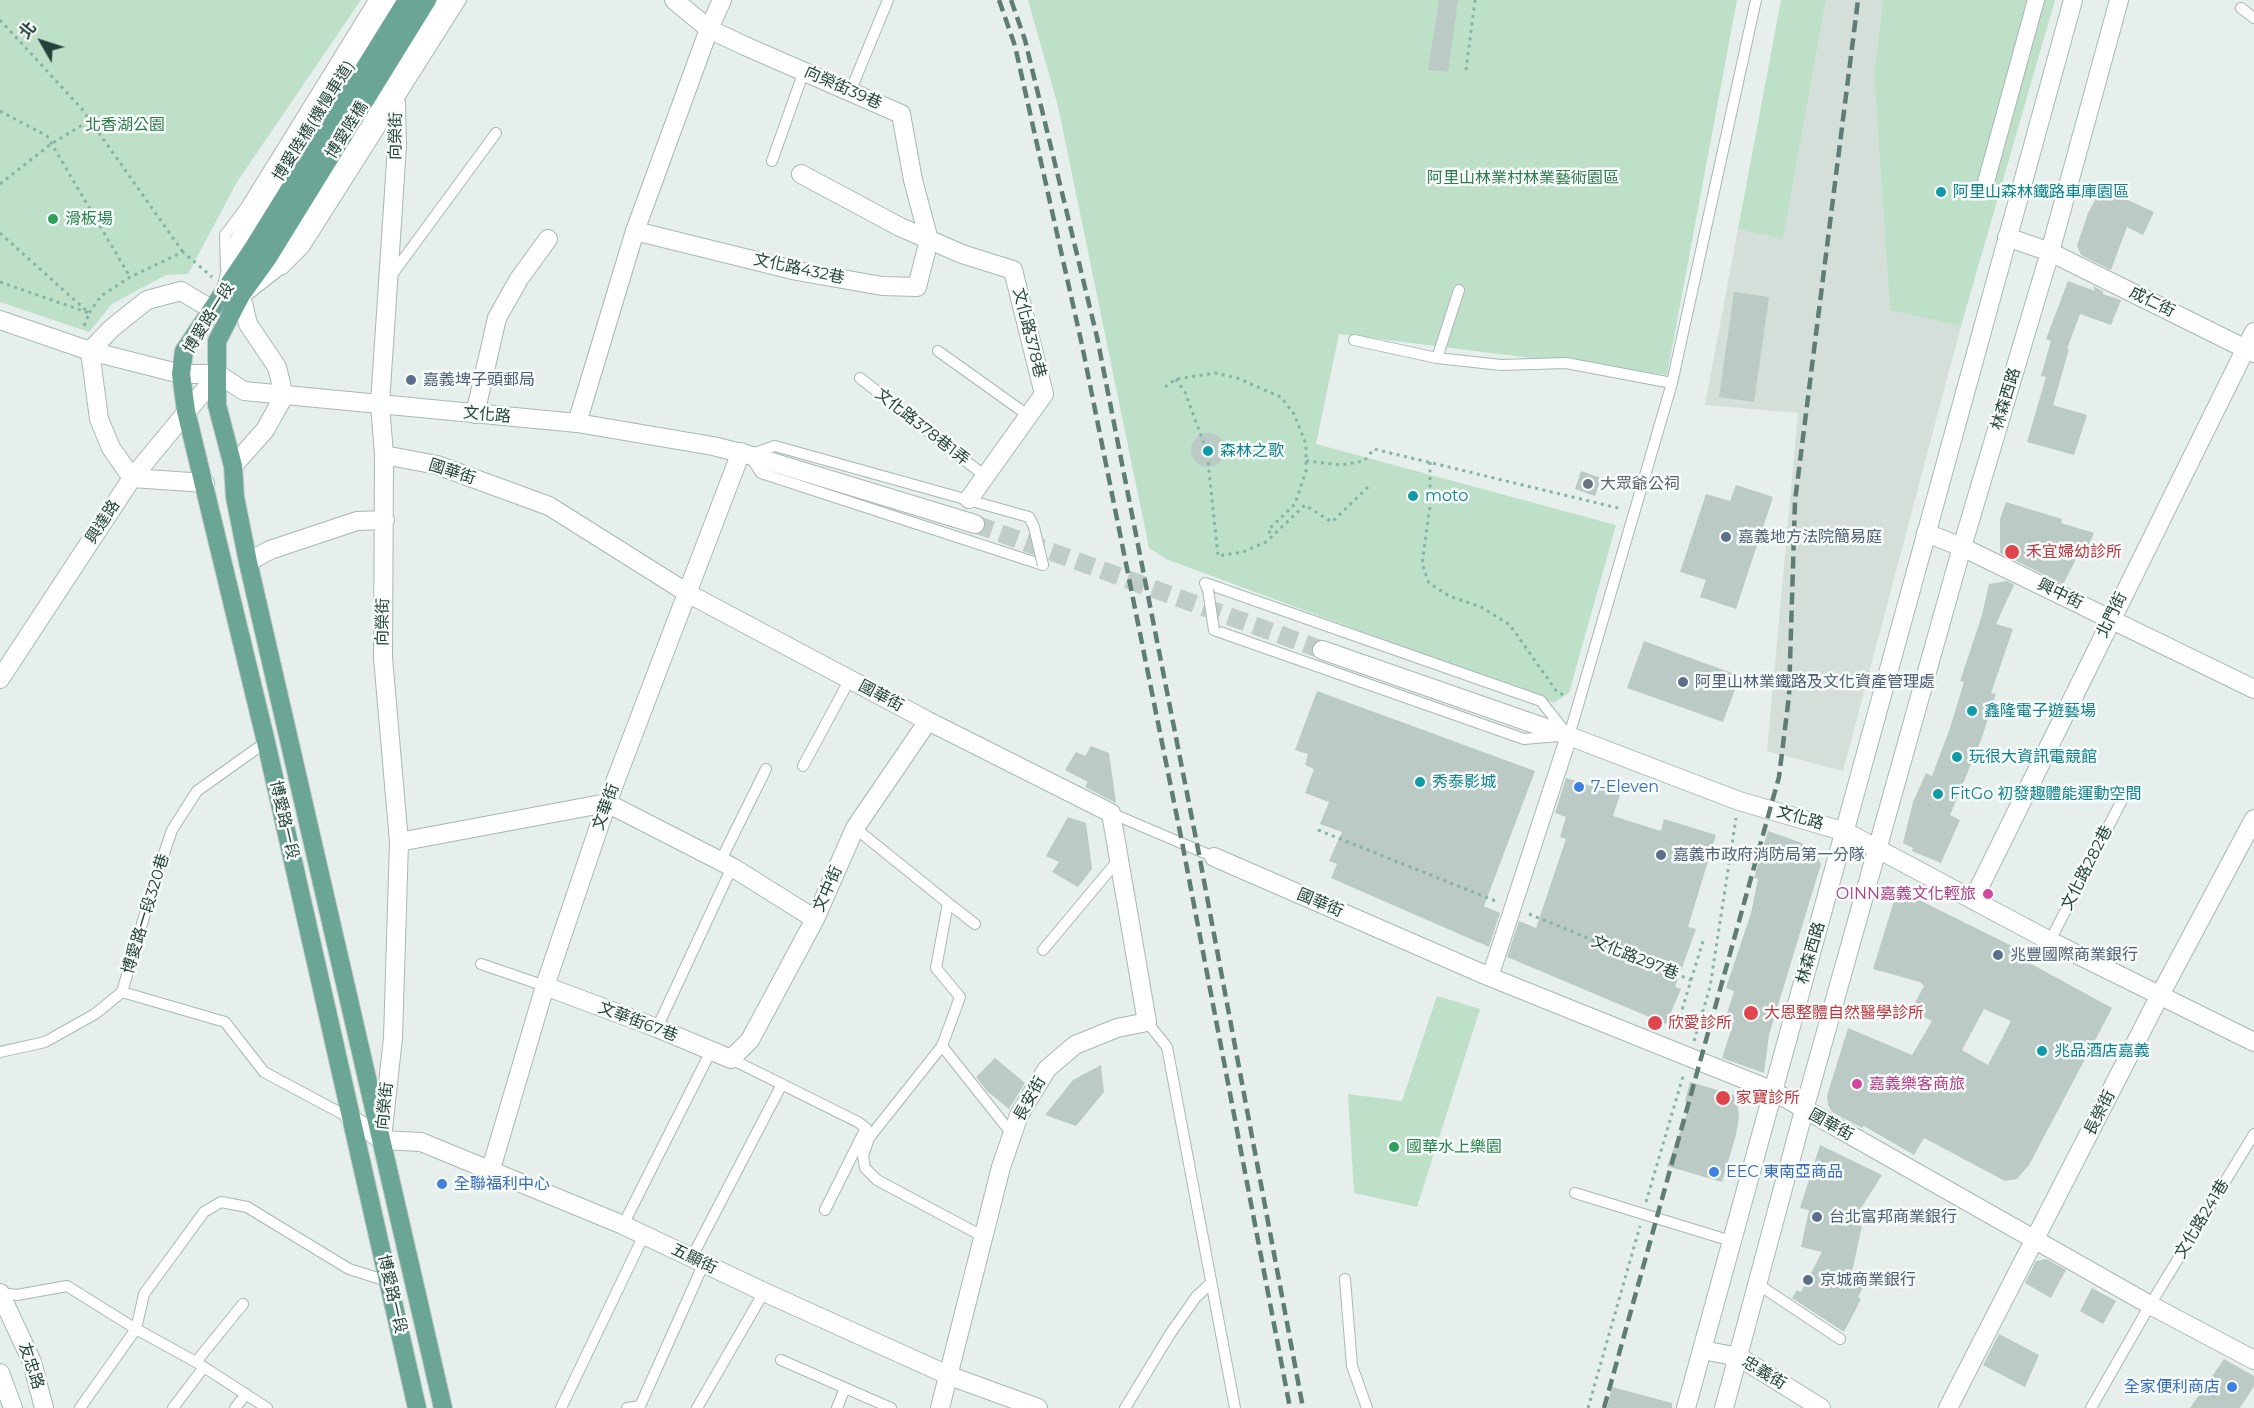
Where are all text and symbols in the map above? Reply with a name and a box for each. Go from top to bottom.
north arrow [12,12,72,72]
text: 北 [15,18,40,43]
street label: 博愛陸橋(機慢車道) [269,57,359,185]
street label: 向榮街39巷 [801,62,885,114]
street label: 博愛陸橋 [322,98,372,162]
street label: 向榮街 [386,112,406,160]
park label: 北香湖公園 [85,115,165,135]
park label: 阿里山林業村林業藝術園區 [1427,168,1619,188]
place label: 阿里山森林鐵路車庫園區 [1953,182,2129,202]
marker: 阿里山森林鐵路車庫園區 [1934,185,1948,199]
place label: 滑板場 [65,209,113,229]
marker: 滑板場 [46,212,60,226]
street label: 文化路432巷 [752,250,846,288]
street label: 博愛路一段 [180,279,238,357]
street label: 成仁街 [2126,283,2178,321]
street label: 文化路378巷 [1009,286,1049,380]
street label: 林森西路 [1987,366,2025,432]
place label: 嘉義埤子頭郵局 [423,370,535,390]
marker: 嘉義埤子頭郵局 [404,373,418,387]
street label: 文化路378巷1弄 [871,384,973,470]
street label: 文化路 [462,403,512,427]
place label: 森林之歌 [1220,441,1284,461]
marker: 森林之歌 [1201,444,1215,458]
street label: 國華街 [426,455,478,489]
place label: 大眾爺公祠 [1600,474,1680,494]
marker: 大眾爺公祠 [1581,477,1595,491]
place label: moto [1425,486,1468,506]
marker: moto [1406,489,1420,503]
street label: 興達路 [82,497,124,547]
place label: 嘉義地方法院簡易庭 [1738,527,1882,547]
marker: 嘉義地方法院簡易庭 [1719,530,1733,544]
place label: 禾宜婦幼診所 [2026,542,2122,562]
marker: 禾宜婦幼診所 [2003,543,2021,561]
street label: 興中街 [2034,575,2086,613]
street label: 北門街 [2093,589,2131,641]
street label: 向榮街 [373,598,393,646]
place label: 阿里山林業鐵路及文化資產管理處 [1695,672,1935,692]
marker: 阿里山林業鐵路及文化資產管理處 [1676,675,1690,689]
street label: 國華街 [855,676,907,716]
place label: 鑫隆電子遊藝場 [1984,701,2096,721]
marker: 鑫隆電子遊藝場 [1965,704,1979,718]
place label: 玩很大資訊電競館 [1969,747,2097,767]
marker: 玩很大資訊電競館 [1950,750,1964,764]
place label: 秀泰影城 [1432,772,1496,792]
marker: 秀泰影城 [1413,775,1427,789]
place label: 7-Eleven [1591,777,1659,797]
street label: 博愛路一段 [266,779,302,861]
marker: 7-Eleven [1572,780,1586,794]
street label: 文華街 [589,781,623,833]
place label: FitGo 初發趣體能運動空間 [1950,784,2141,804]
marker: FitGo 初發趣體能運動空間 [1931,787,1945,801]
street label: 文化路 [1774,802,1826,834]
street label: 文化路282巷 [2057,822,2117,914]
place label: 嘉義市政府消防局第一分隊 [1673,845,1865,865]
marker: 嘉義市政府消防局第一分隊 [1654,848,1668,862]
street label: 博愛路一段320巷 [119,852,173,976]
street label: 文中街 [809,863,847,915]
place label: OINN嘉義文化輕旅 [1836,884,1976,904]
street label: 國華街 [1294,885,1346,921]
marker: OINN嘉義文化輕旅 [1981,887,1995,901]
street label: 林森西路 [1793,920,1829,986]
street label: 文化路297巷 [1589,932,1681,984]
place label: 兆豐國際商業銀行 [2010,945,2138,965]
marker: 兆豐國際商業銀行 [1991,948,2005,962]
street label: 文華街67巷 [596,998,680,1046]
place label: 大恩整體自然醫學診所 [1764,1003,1924,1023]
marker: 大恩整體自然醫學診所 [1742,1004,1760,1022]
place label: 欣愛診所 [1668,1013,1732,1033]
marker: 欣愛診所 [1646,1014,1664,1032]
place label: 兆品酒店嘉義 [2054,1041,2150,1061]
marker: 兆品酒店嘉義 [2035,1044,2049,1058]
street label: 長安街 [1010,1073,1050,1125]
place label: 嘉義樂客商旅 [1869,1074,1965,1094]
marker: 嘉義樂客商旅 [1850,1077,1864,1091]
street label: 向榮街 [373,1081,397,1131]
street label: 長榮街 [2081,1087,2119,1139]
place label: 家寶診所 [1736,1088,1800,1108]
marker: 家寶診所 [1714,1089,1732,1107]
street label: 國華街 [1805,1105,1857,1145]
place label: 國華水上樂園 [1406,1137,1502,1157]
marker: 國華水上樂園 [1387,1140,1401,1154]
place label: EEC 東南亞商品 [1726,1162,1843,1182]
marker: EEC 東南亞商品 [1707,1165,1721,1179]
place label: 全聯福利中心 [454,1174,550,1194]
street label: 文化路241巷 [2171,1176,2233,1262]
marker: 全聯福利中心 [435,1177,449,1191]
place label: 台北富邦商業銀行 [1829,1207,1957,1227]
marker: 台北富邦商業銀行 [1810,1210,1824,1224]
street label: 五顯街 [668,1240,720,1278]
street label: 博愛路一段 [374,1253,410,1335]
place label: 京城商業銀行 [1820,1270,1916,1290]
marker: 京城商業銀行 [1801,1273,1815,1287]
street label: 友忠路 [14,1340,48,1392]
street label: 忠義街 [1738,1352,1790,1394]
place label: 全家便利商店 [2124,1377,2220,1397]
marker: 全家便利商店 [2225,1380,2239,1394]

